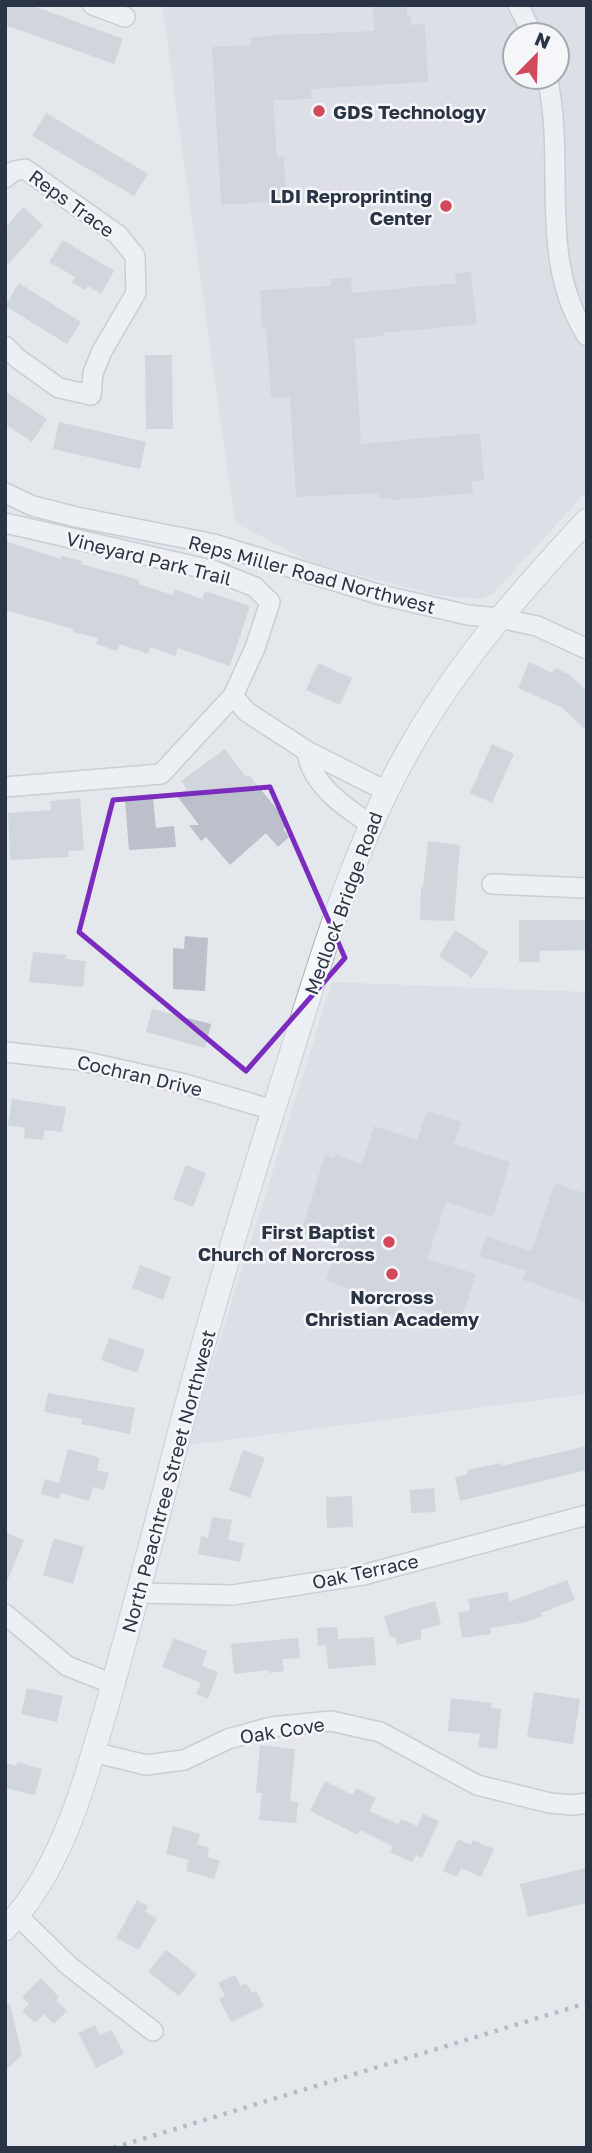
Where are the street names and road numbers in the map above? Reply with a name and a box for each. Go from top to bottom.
street label: Reps Trace [25,164,119,242]
street label: Vineyard Park Trail [64,526,234,590]
street label: Reps Miller Road Northwest [186,530,438,618]
street label: Medlock Bridge Road [299,808,387,998]
street label: Cochran Drive [75,1049,205,1101]
street label: North Peachtree Street Northwest [116,1327,220,1635]
street label: Oak Terrace [310,1549,420,1593]
street label: Oak Cove [238,1712,326,1748]

